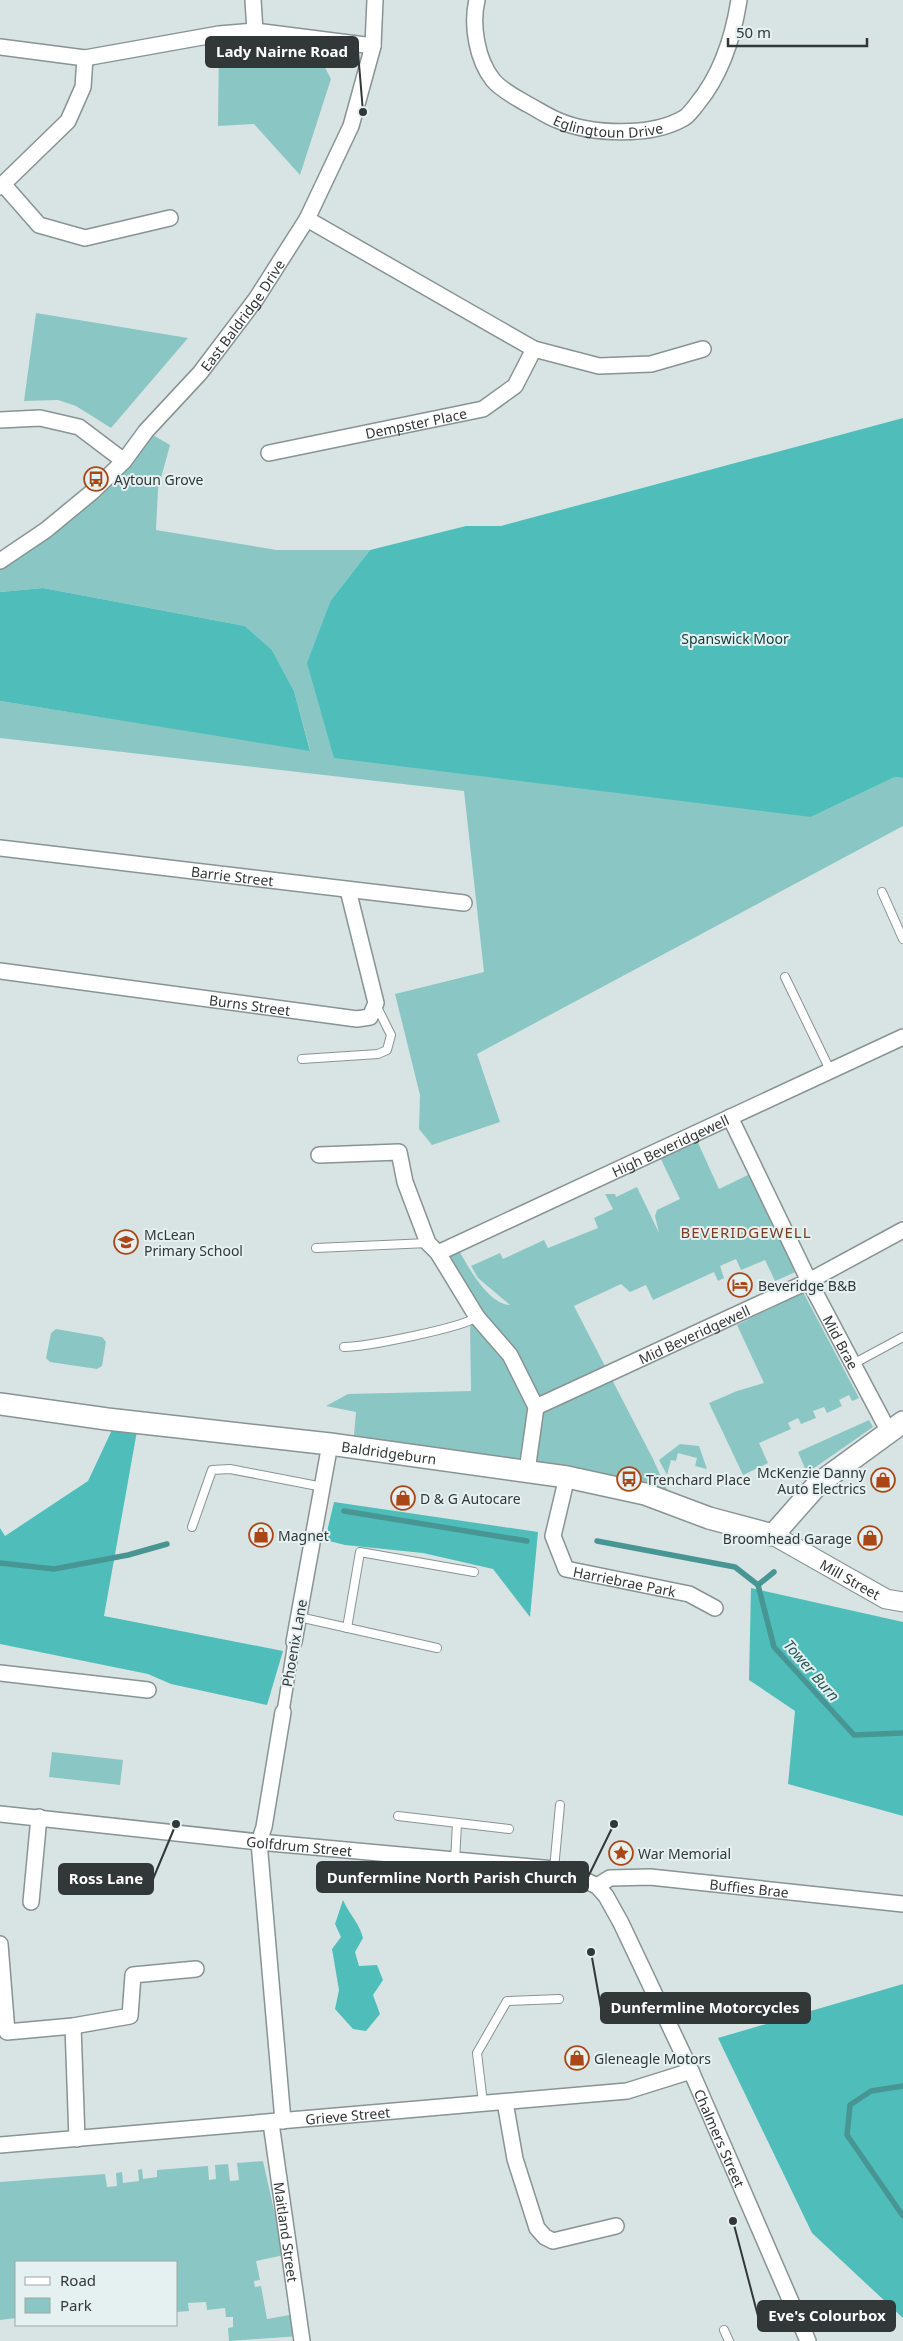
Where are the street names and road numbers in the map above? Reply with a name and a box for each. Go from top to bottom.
street label: Eglingtoun Drive [551,110,665,141]
street label: East Baldridge Drive [196,255,289,375]
street label: Dempster Place [363,403,469,443]
street label: Barrie Street [190,861,275,890]
street label: Burns Street [208,990,292,1019]
street label: High Beveridgewell [609,1110,732,1181]
street label: Mid Beveridgewell [635,1300,753,1368]
street label: Mid Brae [819,1311,864,1373]
street label: Baldridgeburn [340,1436,438,1468]
street label: Mill Street [817,1554,884,1603]
street label: Harriebrae Park [572,1561,678,1601]
street label: Phoenix Lane [277,1598,311,1688]
street label: Golfdrum Street [245,1831,353,1860]
street label: Buffies Brae [709,1874,790,1901]
street label: Chalmers Street [690,2086,750,2190]
street label: Grieve Street [305,2102,391,2128]
street label: Maitland Street [270,2181,303,2283]

